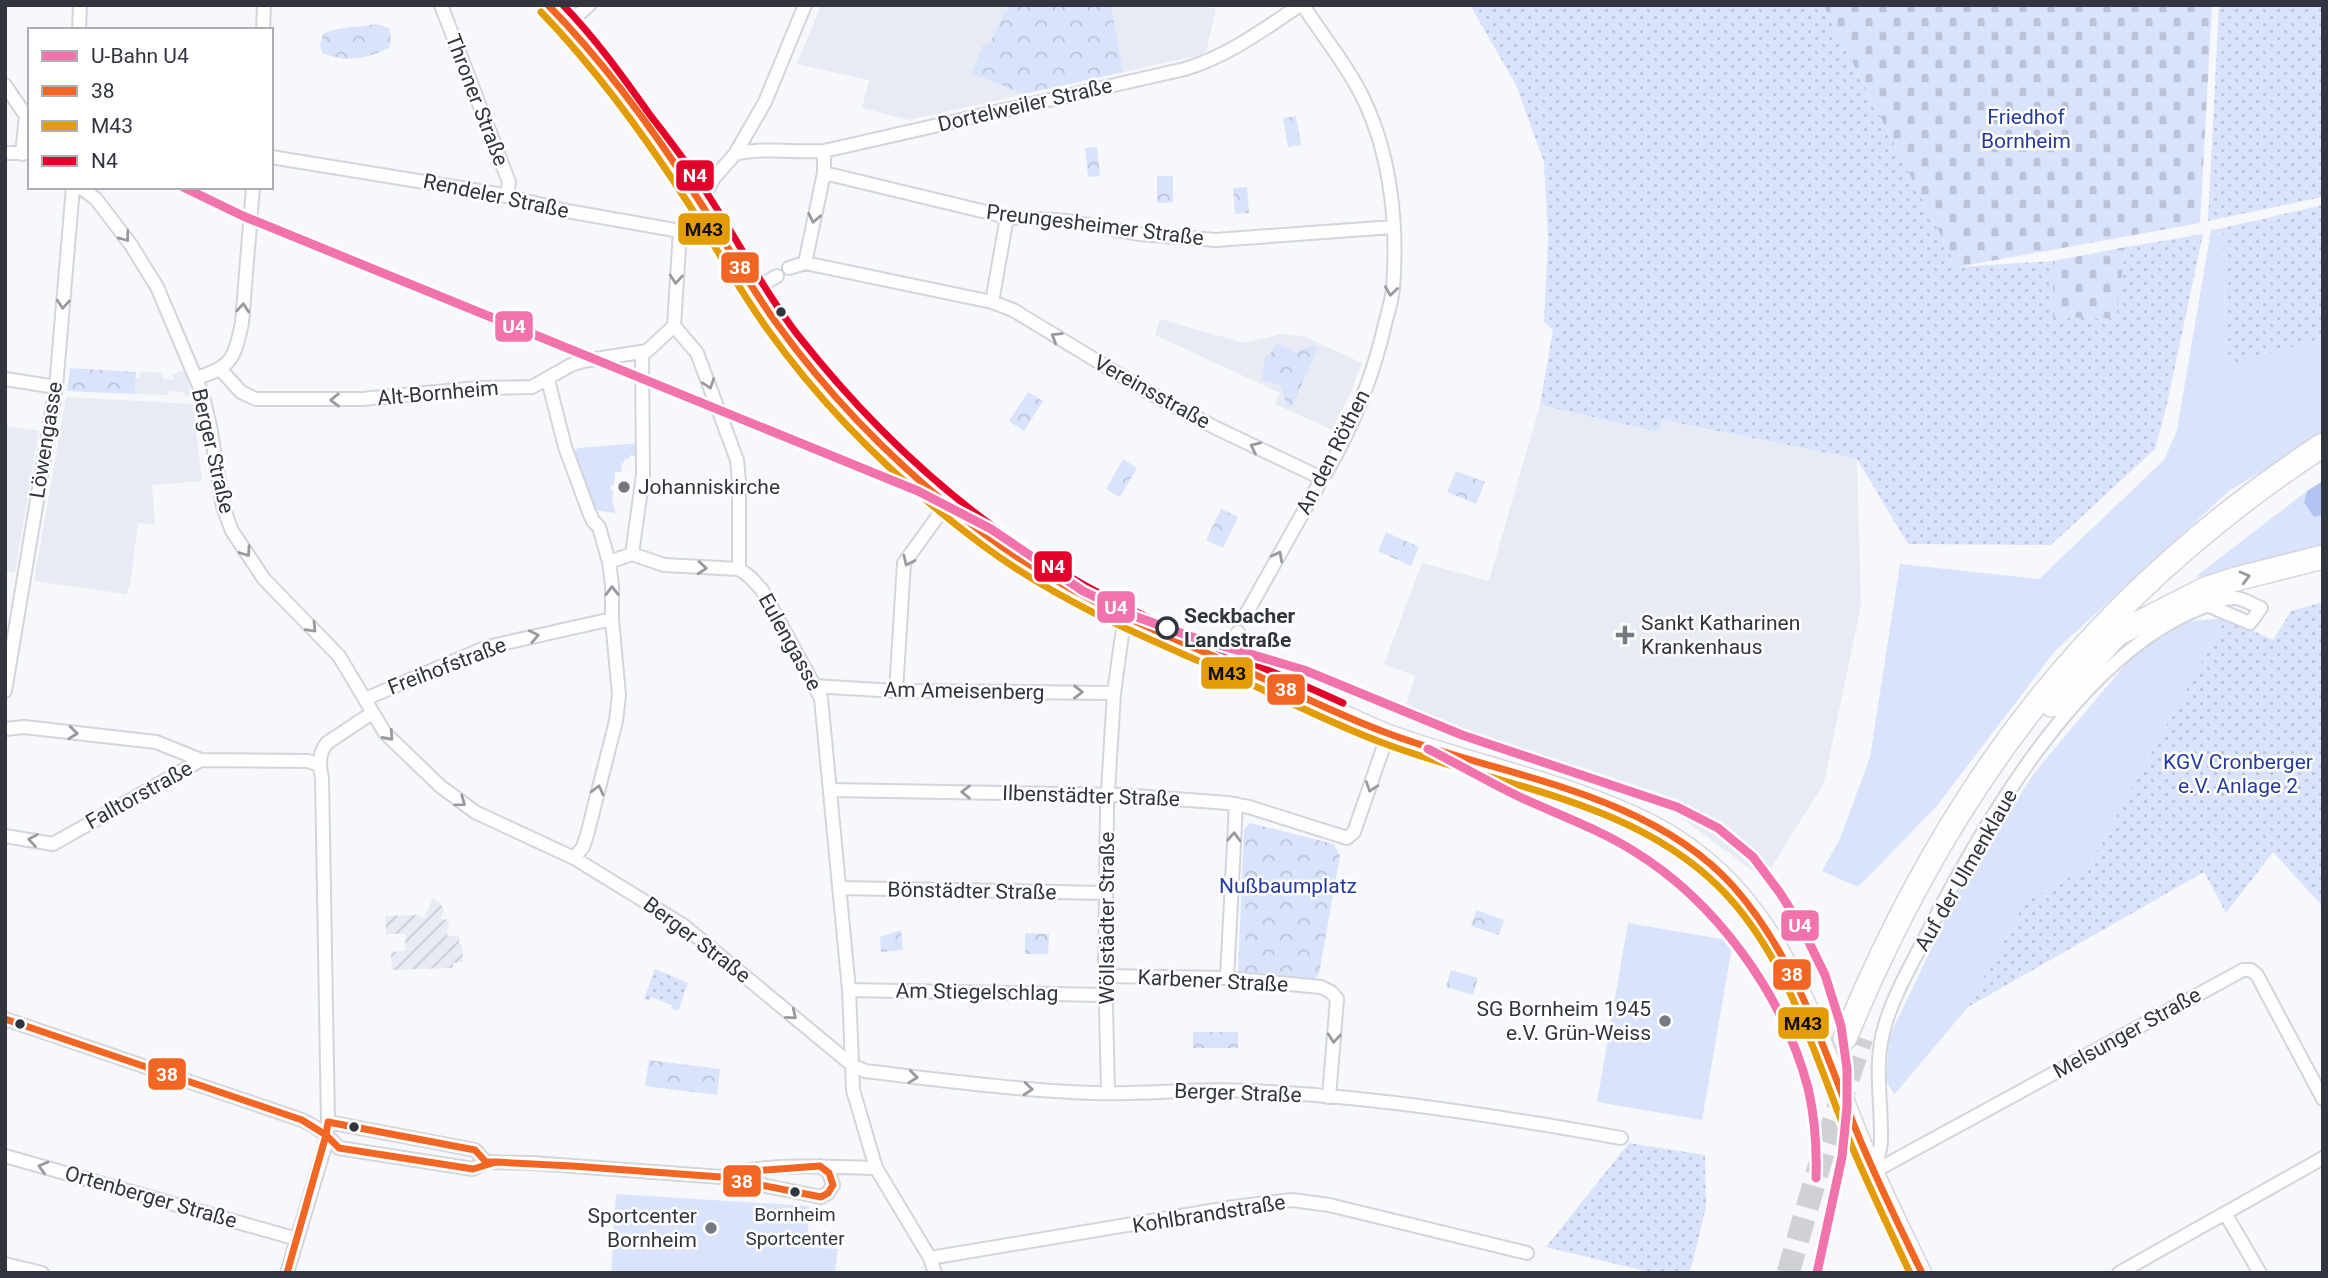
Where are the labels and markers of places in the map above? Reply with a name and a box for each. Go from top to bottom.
unlabelled marker [774,305,788,319]
place label: Johanniskirche [638,475,780,499]
marker: Johanniskirche [616,479,632,495]
place label: Seckbacher Landstraße [1184,604,1296,652]
place label: Sankt Katharinen Krankenhaus [1641,611,1800,659]
marker: Seckbacher Landstraße [1156,617,1178,639]
marker: Sankt Katharinen Krankenhaus [1615,625,1635,645]
place label: SG Bornheim 1945 e.V. Grün-Weiss [1477,997,1651,1045]
marker: SG Bornheim 1945 e.V. Grün-Weiss [1657,1013,1673,1029]
unlabelled marker [13,1017,27,1031]
unlabelled marker [347,1120,361,1134]
marker: Bornheim Sportcenter [788,1185,802,1199]
place label: Bornheim Sportcenter [745,1203,845,1250]
place label: Sportcenter Bornheim [587,1204,697,1252]
marker: Sportcenter Bornheim [703,1220,719,1236]

